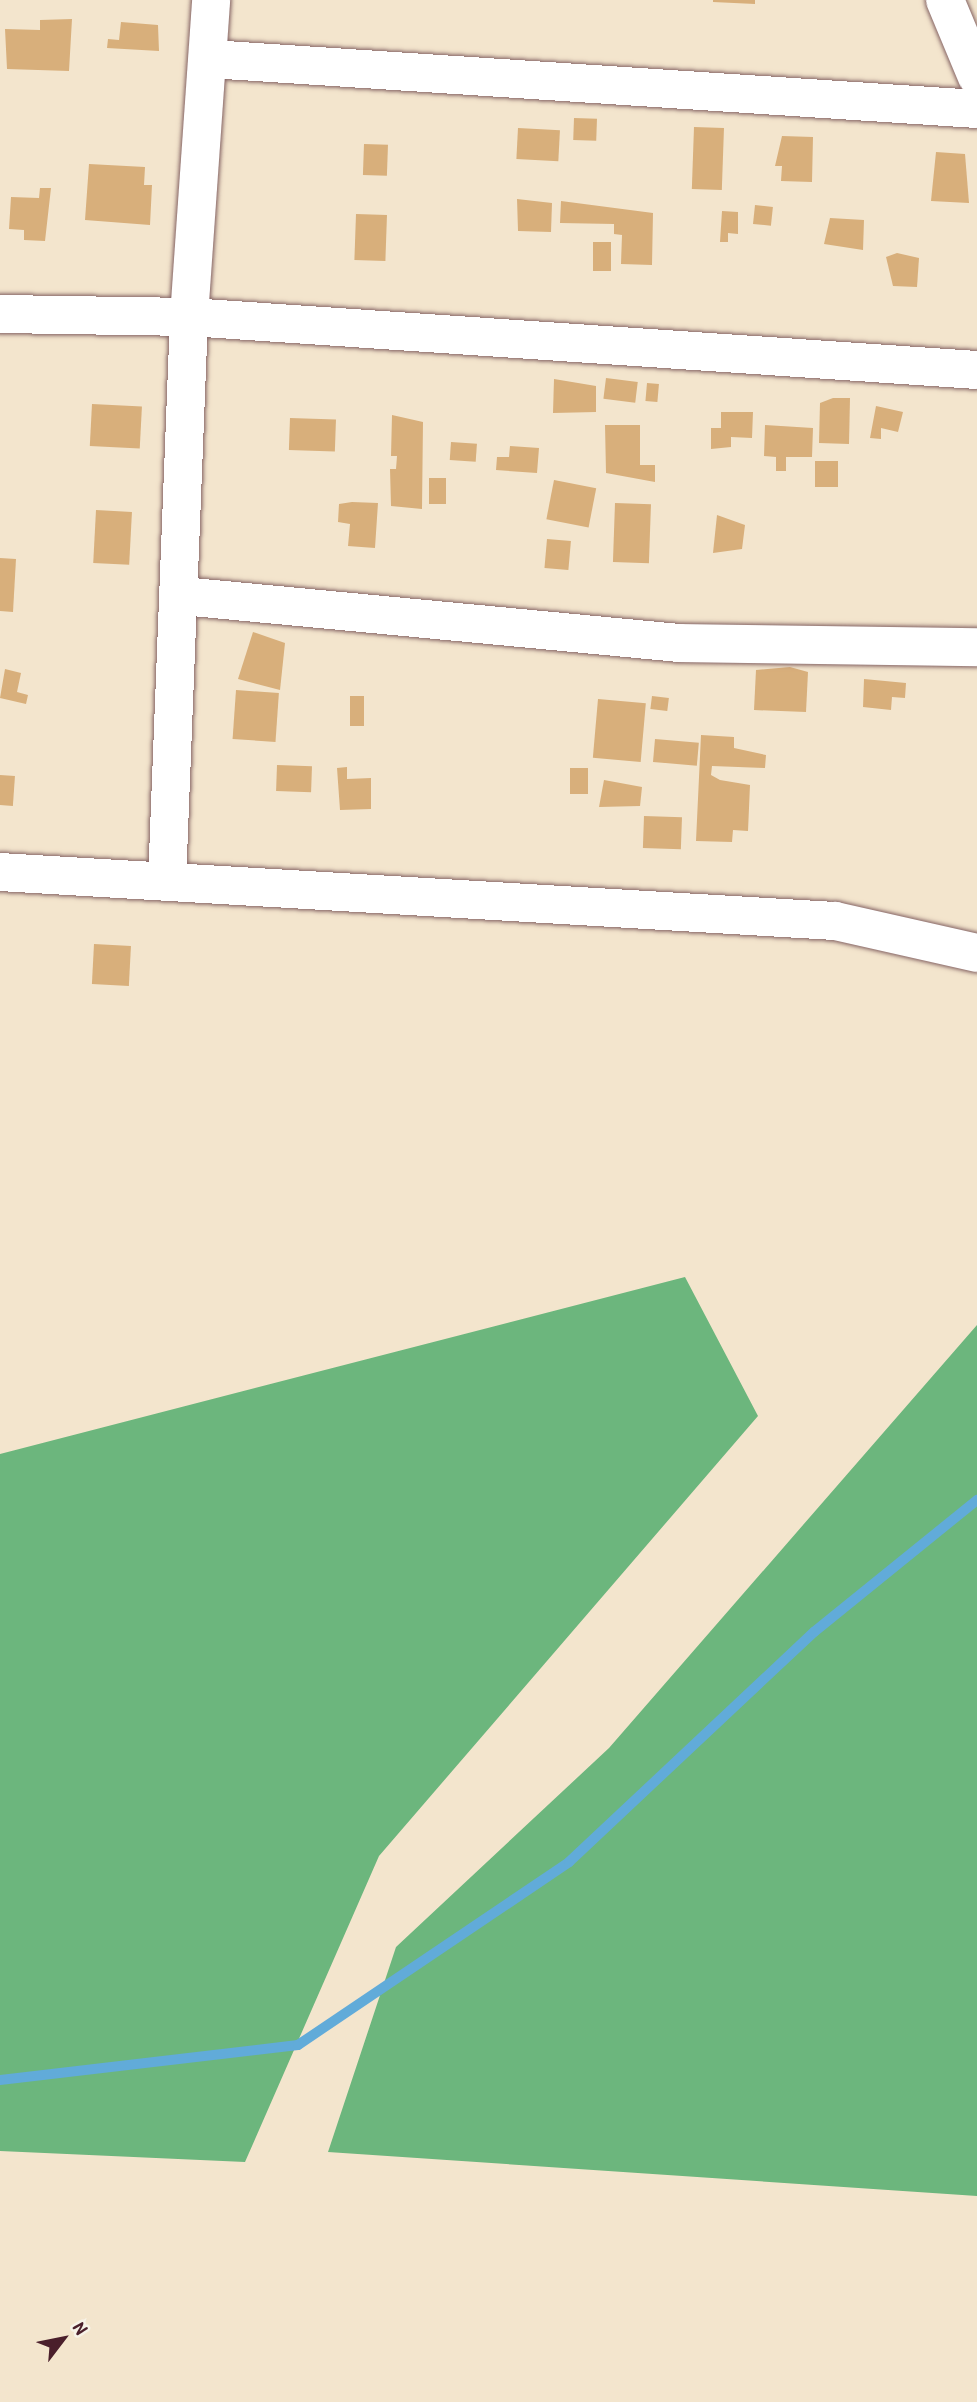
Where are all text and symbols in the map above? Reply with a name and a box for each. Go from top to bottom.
north arrow [28,2304,98,2374]
text: N [67,2317,95,2339]

